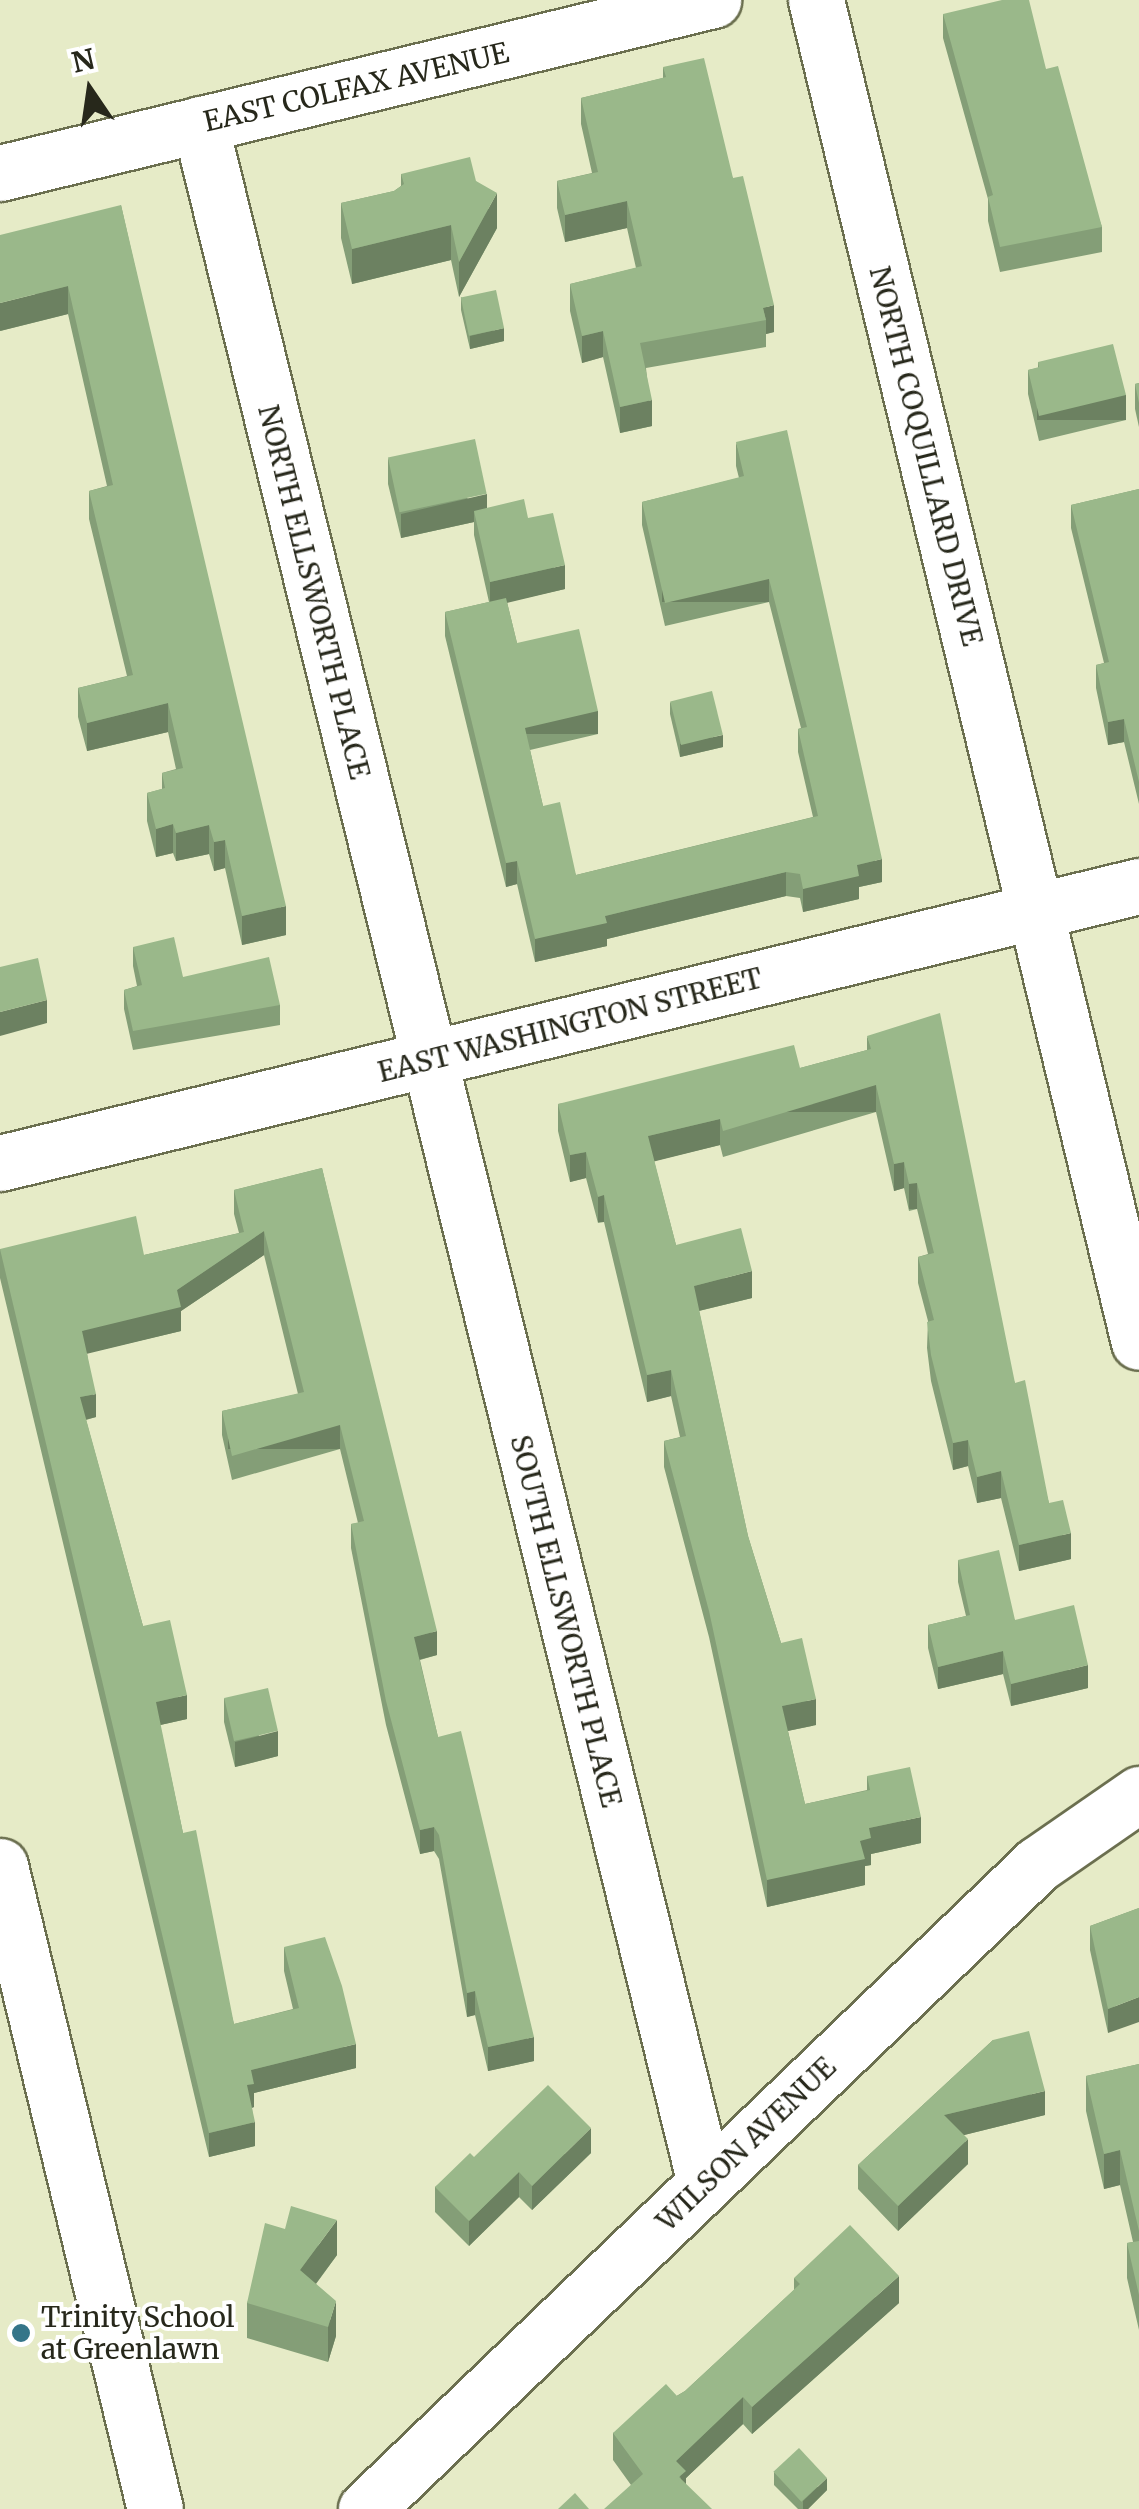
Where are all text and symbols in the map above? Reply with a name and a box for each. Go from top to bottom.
street label: EAST COLFAX AVENUE [200,36,512,138]
north arrow [40,40,140,140]
text: N [68,41,98,81]
street label: NORTH COQUILLARD DRIVE [863,263,989,649]
street label: NORTH ELLSWORTH PLACE [251,402,377,782]
street label: EAST WASHINGTON STREET [374,961,766,1089]
street label: SOUTH ELLSWORTH PLACE [503,1432,629,1810]
street label: WILSON AVENUE [650,2050,842,2238]
place label: Trinity School at Greenlawn [41,2300,234,2366]
marker: Trinity School at Greenlawn [10,2322,32,2344]

